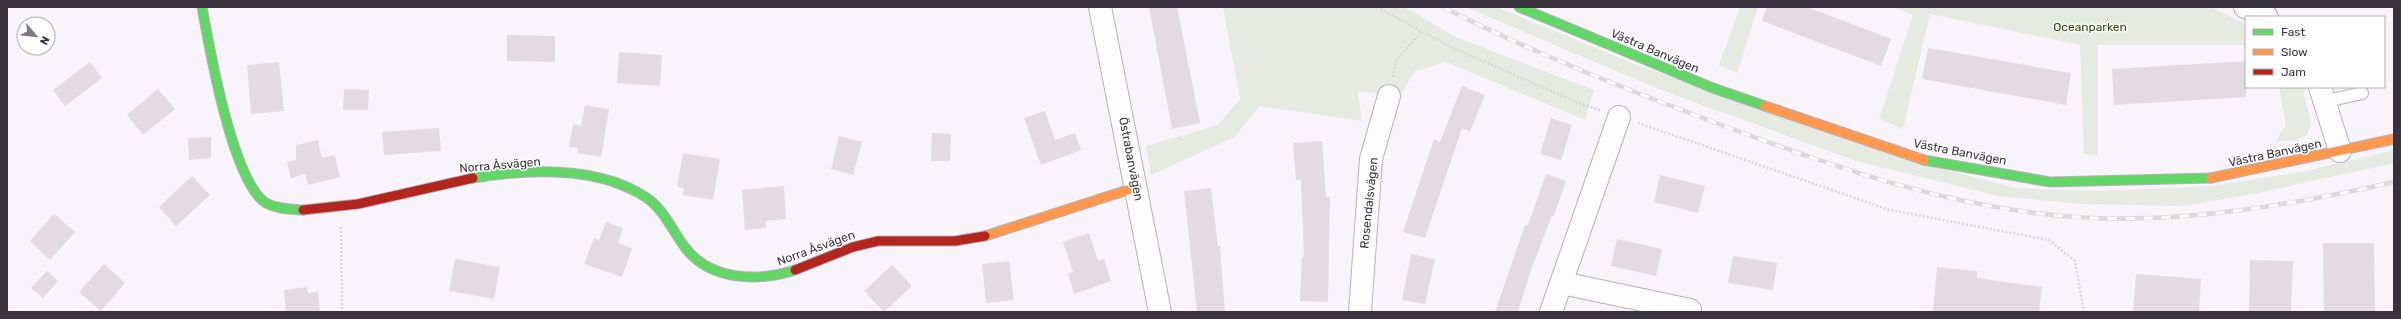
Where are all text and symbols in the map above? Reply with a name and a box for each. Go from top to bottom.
north arrow [16,16,56,56]
legend [2245,16,2385,88]
park label: Oceanparken [2053,20,2127,34]
text: Fast [2281,25,2305,39]
street label: Västra Banvägen [1609,26,1701,76]
text: N [37,34,52,47]
text: Slow [2281,45,2308,59]
text: Jam [2281,65,2306,79]
street label: Östrabanvägen [1116,116,1146,202]
street label: Västra Banvägen [1912,136,2008,168]
street label: Västra Banvägen [2227,136,2323,170]
street label: Norra Åsvägen [459,154,541,176]
street label: Rosendalsvägen [1357,157,1381,249]
street label: Norra Åsvägen [775,227,857,269]

